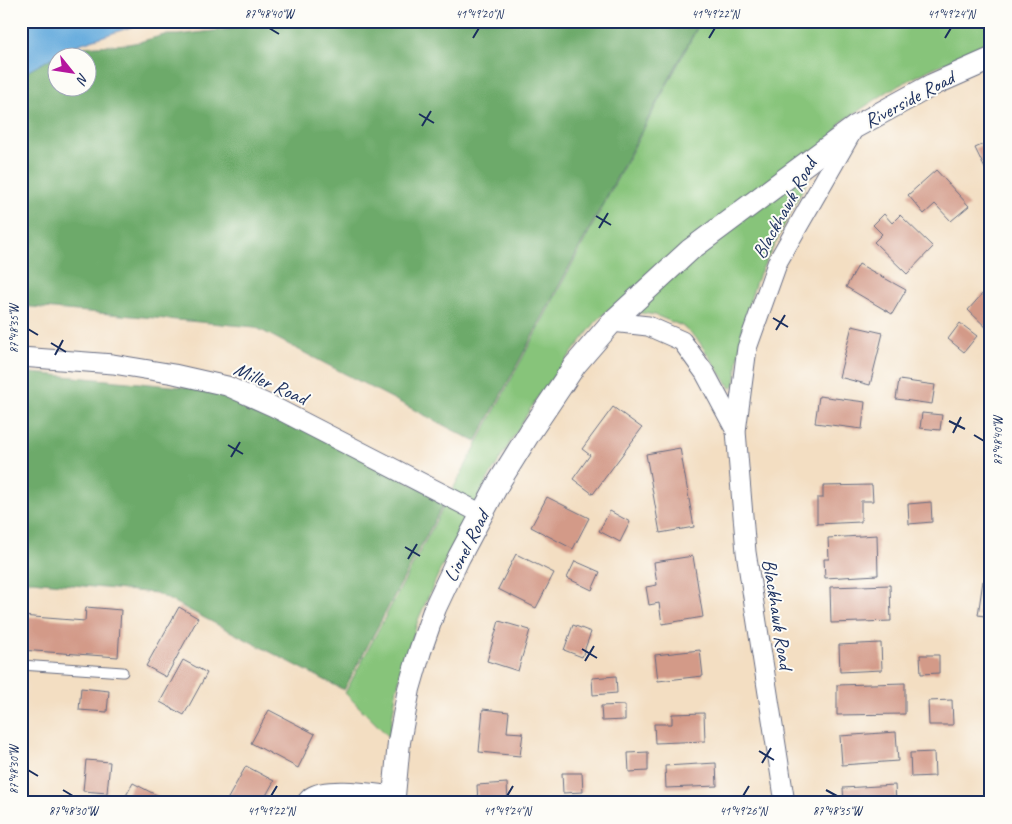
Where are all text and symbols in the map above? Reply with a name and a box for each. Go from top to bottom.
text: 87°48'40"W [245,6,296,22]
text: 41°49'20"N [455,6,504,22]
text: 41°49'22"N [691,6,740,22]
text: 41°49'24"N [927,6,976,22]
north arrow [48,48,98,98]
street label: Riverside Road [860,64,961,134]
text: N [72,70,92,88]
street label: Blackhawk Road [747,151,824,263]
text: 87°48'35"W [6,302,22,353]
street label: Miller Road [230,356,314,412]
text: 87°48'40"W [990,414,1006,465]
street label: Lionel Road [438,504,496,586]
street label: Blackhawk Road [756,557,799,674]
text: 87°48'30"W [6,743,22,794]
text: 87°48'30"W [49,803,100,819]
text: 41°49'22"N [247,803,296,819]
text: 41°49'24"N [483,803,532,819]
text: 41°49'26"N [719,803,768,819]
text: 87°48'35"W [813,803,864,819]

